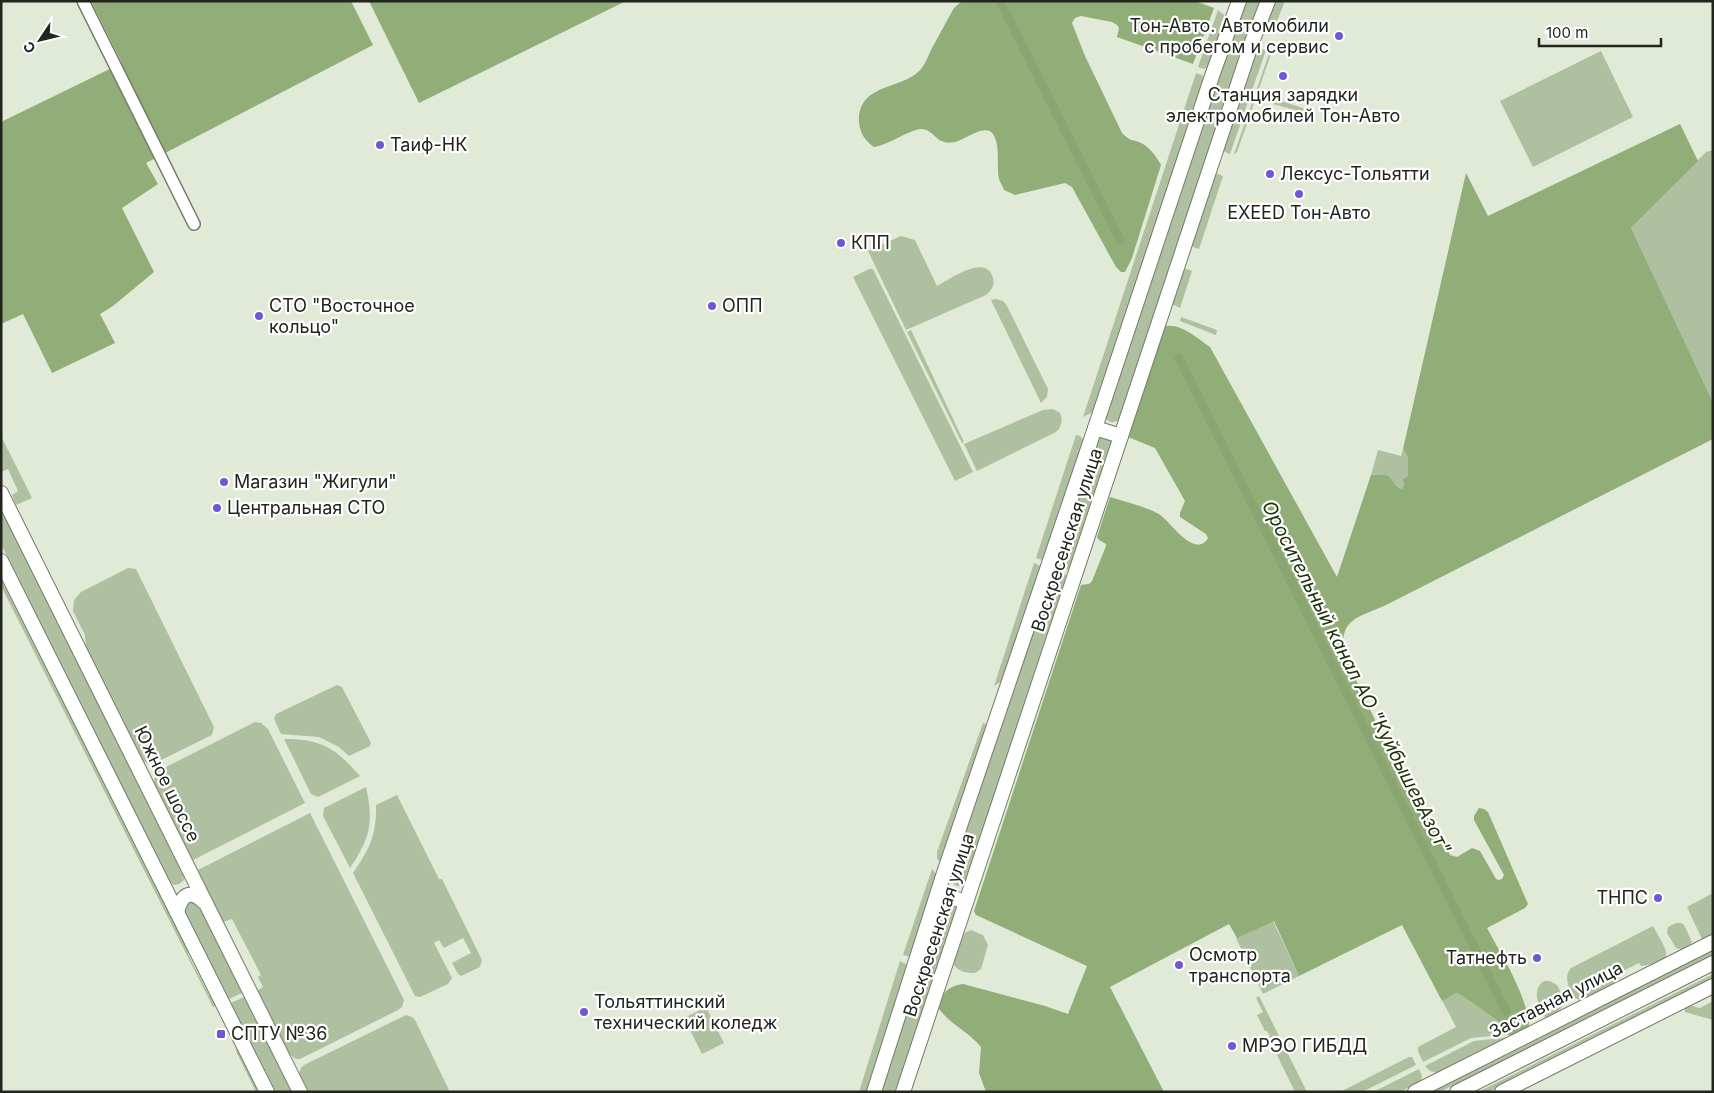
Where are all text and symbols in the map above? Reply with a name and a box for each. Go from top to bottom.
north arrow [15,15,65,65]
place label: Тон-Авто. Автомобили с пробегом и сервис [1130,15,1329,57]
scale bar [1539,15,1662,47]
text: 100 m [1546,23,1588,42]
marker: Тон-Авто. Автомобили с пробегом и сервис [1333,30,1345,42]
text: С [19,39,39,57]
marker: Станция зарядки электромобилей Тон-Авто [1277,70,1289,82]
place label: Станция зарядки электромобилей Тон-Авто [1166,84,1400,126]
place label: Таиф-НК [390,134,467,155]
marker: Таиф-НК [374,139,386,151]
place label: Лексус-Тольятти [1280,163,1430,184]
marker: Лексус-Тольятти [1264,168,1276,180]
marker: EXEED Тон-Авто [1293,188,1305,200]
place label: EXEED Тон-Авто [1227,202,1371,223]
place label: КПП [851,232,890,253]
marker: КПП [835,237,847,249]
place label: СТО "Восточное кольцо" [269,295,415,337]
place label: ОПП [722,295,763,316]
marker: ОПП [706,300,718,312]
marker: СТО "Восточное кольцо" [253,310,265,322]
street label: Воскресенская улица [1027,445,1106,634]
place label: Магазин "Жигули" [234,471,397,492]
marker: Магазин "Жигули" [218,476,230,488]
place label: Центральная СТО [227,497,385,518]
water label: Оросительный канал АО "КуйбышевАзот" [1257,497,1456,858]
marker: Центральная СТО [211,502,223,514]
street label: Южное шоссе [130,722,205,845]
street label: Воскресенская улица [899,830,978,1019]
place label: ТНПС [1596,887,1648,908]
marker: ТНПС [1652,892,1664,904]
place label: Осмотр транспорта [1189,944,1291,986]
place label: Татнефть [1446,947,1527,968]
marker: Татнефть [1531,952,1543,964]
street label: Заставная улица [1485,957,1626,1042]
marker: Осмотр транспорта [1173,959,1185,971]
place label: Тольяттинский технический коледж [594,991,777,1033]
marker: Тольяттинский технический коледж [578,1006,590,1018]
place label: СПТУ №36 [231,1023,327,1044]
marker: СПТУ №36 [215,1028,227,1040]
place label: МРЭО ГИБДД [1242,1035,1367,1056]
marker: МРЭО ГИБДД [1226,1040,1238,1052]

